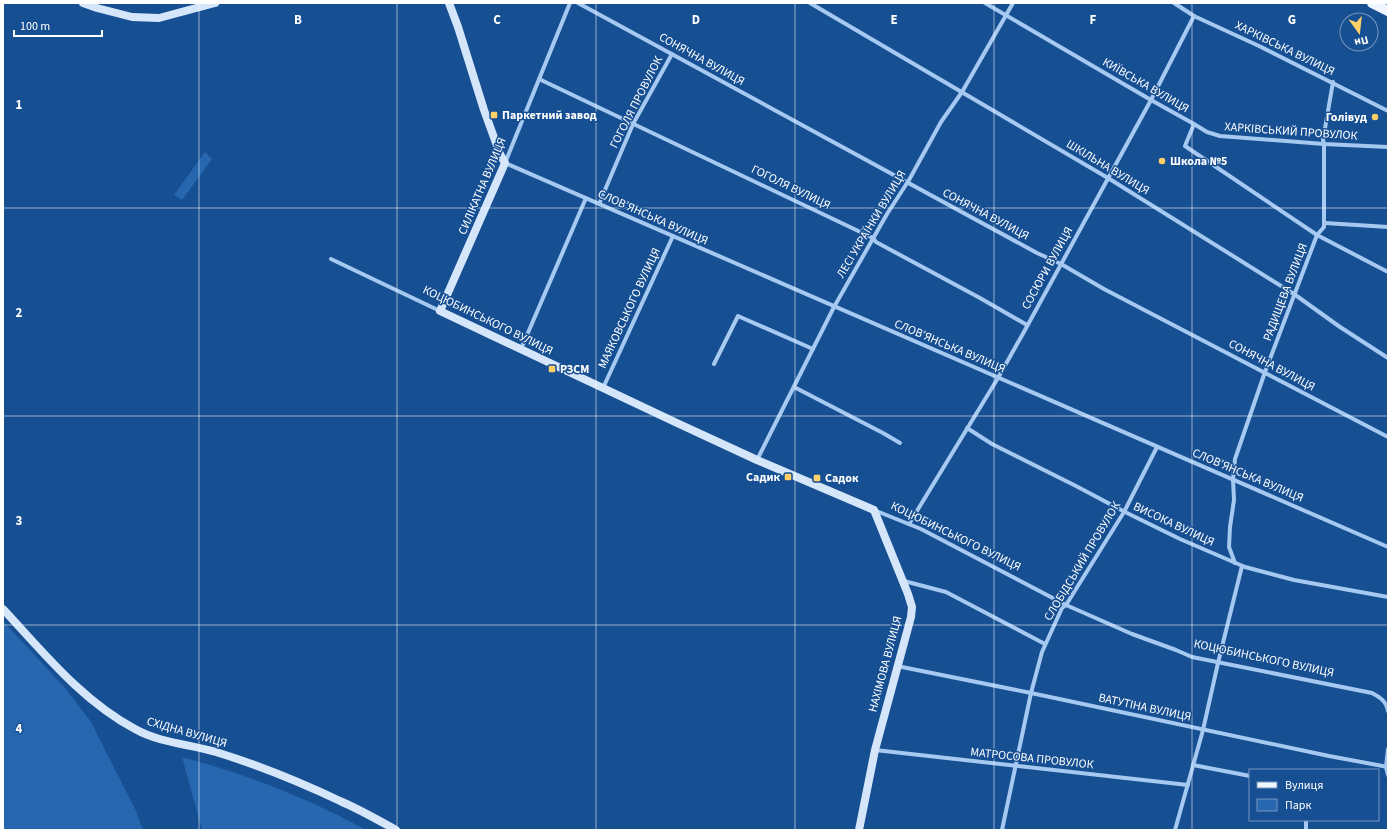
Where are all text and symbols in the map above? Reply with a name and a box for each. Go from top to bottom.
text: B [294,11,302,29]
text: C [493,11,501,29]
text: D [692,11,700,29]
text: E [890,11,898,29]
text: F [1090,11,1097,29]
text: G [1288,11,1296,29]
scale bar [14,12,102,38]
north arrow [1339,12,1379,52]
street label: ХАРКІВСЬКА ВУЛИЦЯ [1232,17,1337,80]
text: 100 m [20,18,50,35]
street label: СОНЯЧНА ВУЛИЦЯ [656,29,748,90]
text: Пн [1353,32,1370,50]
street label: ГОГОЛЯ ПРОВУЛОК [606,53,667,151]
street label: КИЇВСЬКА ВУЛИЦЯ [1099,54,1192,117]
text: 1 [16,96,23,114]
place label: Паркетний завод [502,107,597,124]
place label: Голівуд [1326,109,1367,126]
marker: Паркетний завод [489,110,499,120]
marker: Голівуд [1370,112,1380,122]
street label: ХАРКІВСЬКИЙ ПРОВУЛОК [1224,118,1358,145]
street label: СИЛІКАТНА ВУЛИЦЯ [454,135,511,237]
street label: ШКІЛЬНА ВУЛИЦЯ [1063,136,1153,199]
place label: Школа №5 [1170,153,1227,170]
marker: Школа №5 [1157,156,1167,166]
street label: ГОГОЛЯ ВУЛИЦЯ [748,161,833,214]
street label: ЛЕСІ УКРАЇНКИ ВУЛИЦЯ [832,167,910,281]
street label: СОНЯЧНА ВУЛИЦЯ [939,184,1032,244]
street label: СЛОВ’ЯНСЬКА ВУЛИЦЯ [595,185,711,249]
street label: СОСЮРИ ВУЛИЦЯ [1018,224,1077,313]
street label: РАДИЩЕВА ВУЛИЦЯ [1259,241,1312,344]
street label: МАЯКОВСЬКОГО ВУЛИЦЯ [594,245,665,371]
street label: КОЦЮБИНСЬКОГО ВУЛИЦЯ [420,281,556,359]
text: 2 [16,304,23,322]
street label: СЛОВ’ЯНСЬКА ВУЛИЦЯ [892,315,1008,378]
street label: СОНЯЧНА ВУЛИЦЯ [1225,335,1318,395]
place label: РЗСМ [560,361,589,378]
marker: РЗСМ [547,364,557,374]
street label: СЛОВ’ЯНСЬКА ВУЛИЦЯ [1190,444,1306,507]
place label: Садик [746,469,780,486]
place label: Садок [825,470,859,487]
marker: Садик [783,472,793,482]
marker: Садок [812,473,822,483]
street label: КОЦЮБИНСЬКОГО ВУЛИЦЯ [888,497,1024,575]
street label: СЛОБІДСЬКИЙ ПРОВУЛОК [1040,498,1125,624]
street label: ВИСОКА ВУЛИЦЯ [1130,498,1217,551]
text: 3 [16,512,23,530]
street label: НАХІМОВА ВУЛИЦЯ [864,614,907,714]
street label: КОЦЮБИНСЬКОГО ВУЛИЦЯ [1192,635,1336,682]
street label: ВАТУТІНА ВУЛИЦЯ [1097,689,1193,726]
street label: СХІДНА ВУЛИЦЯ [145,713,229,752]
text: 4 [16,720,23,738]
street label: МАТРОСОВА ПРОВУЛОК [970,744,1094,773]
legend [1249,769,1379,821]
text: Вулиця [1285,777,1323,794]
text: Парк [1285,797,1311,814]

